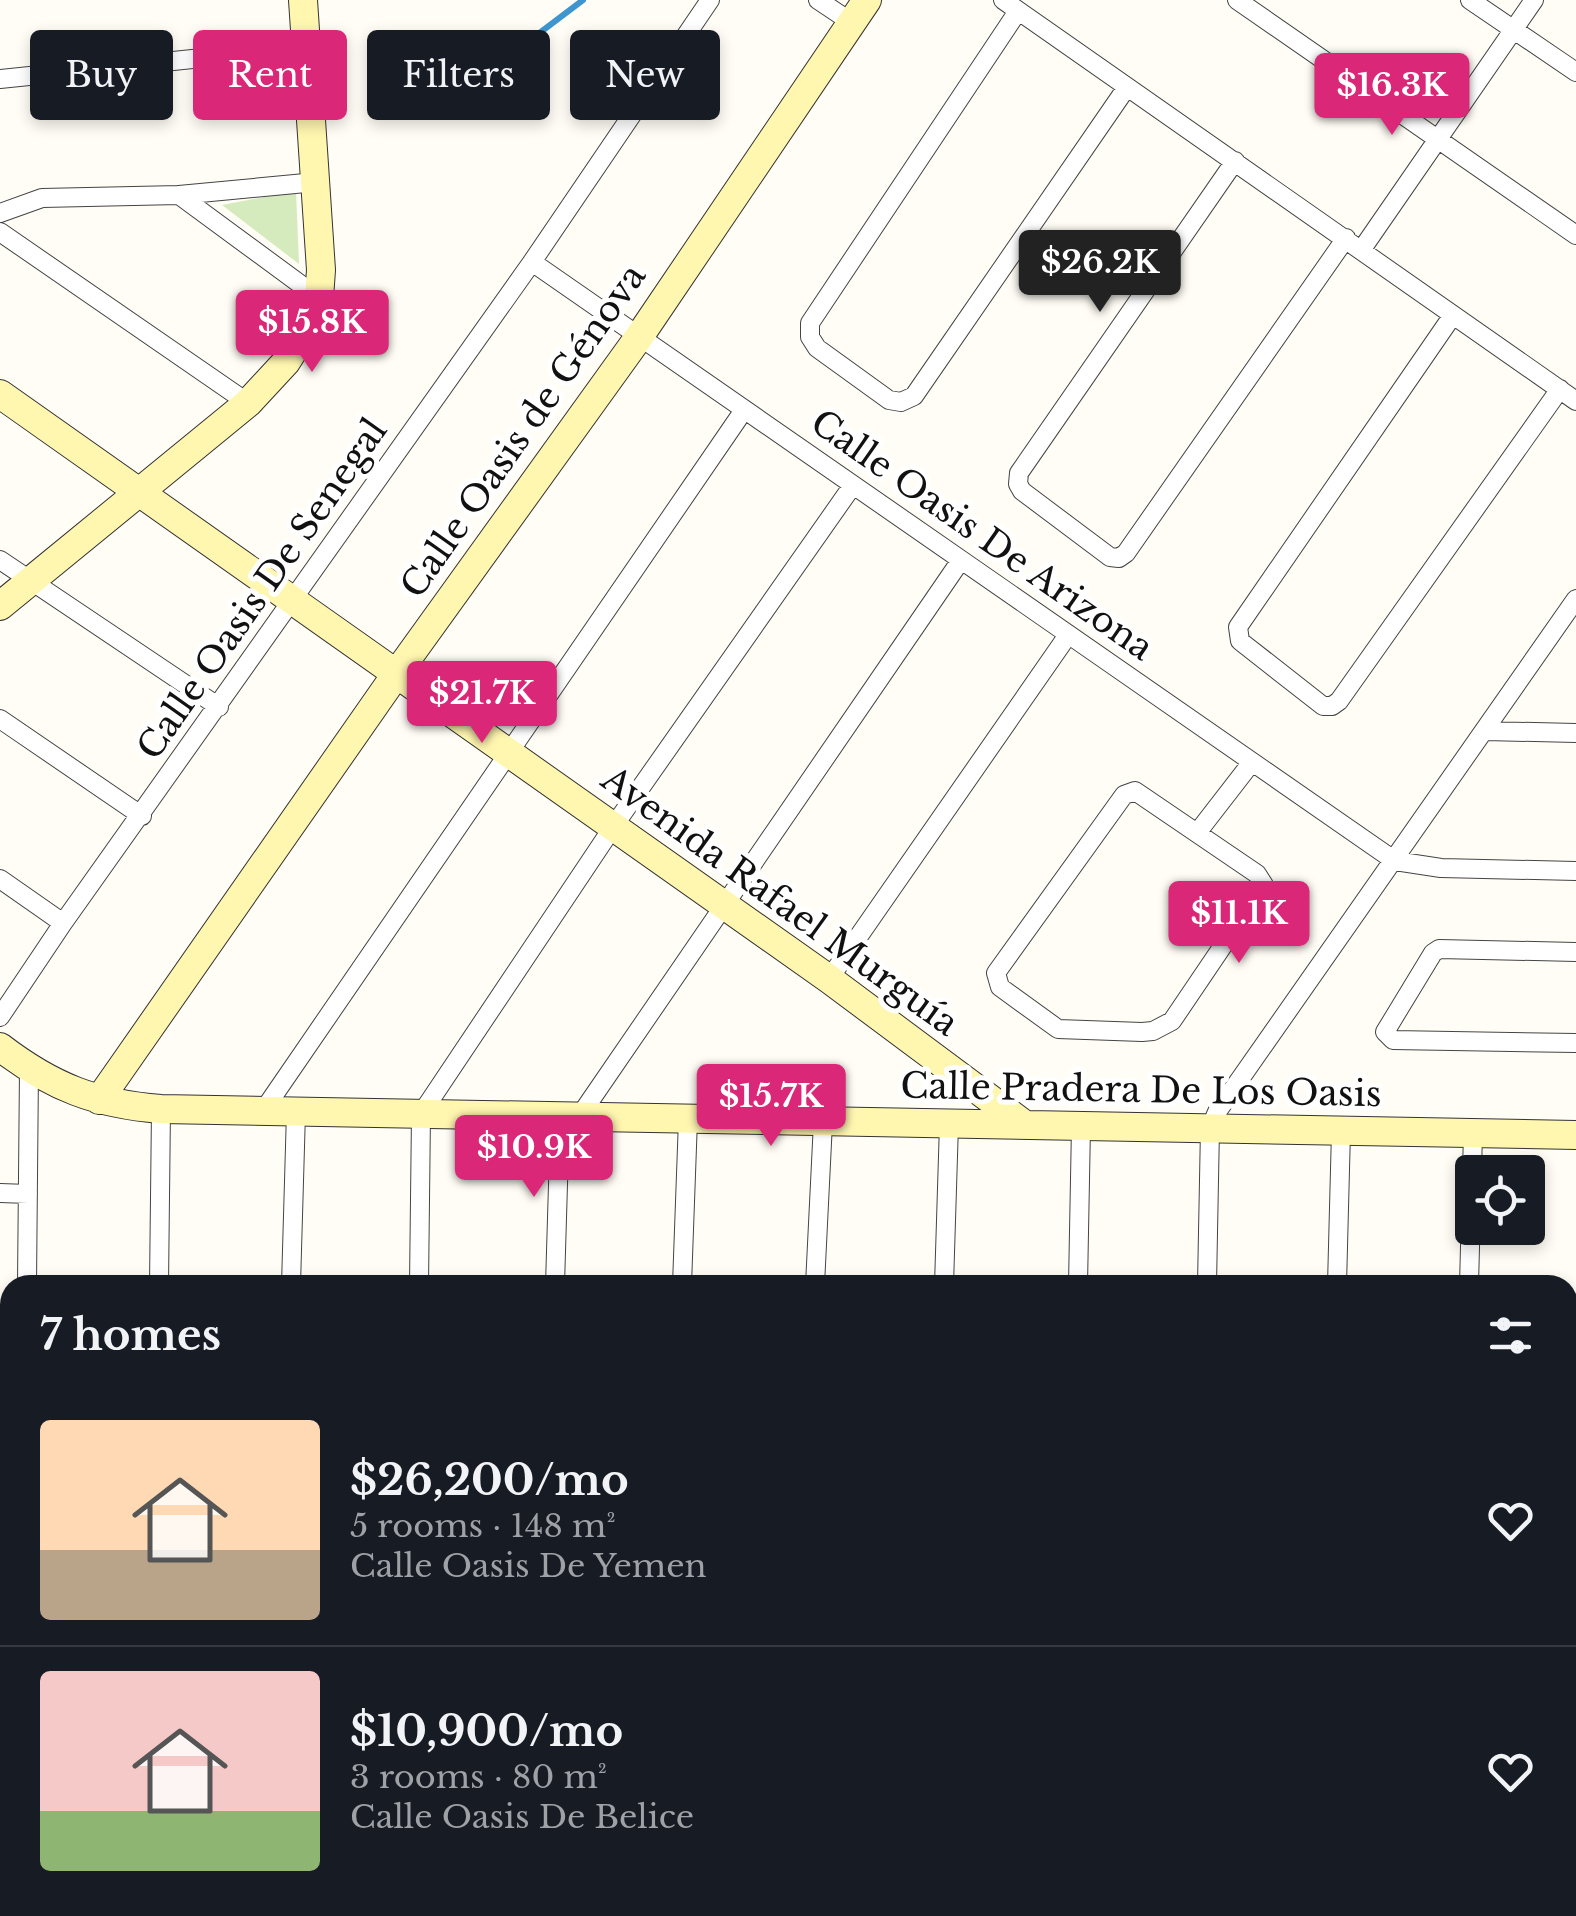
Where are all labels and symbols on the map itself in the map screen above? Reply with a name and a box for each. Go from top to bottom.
pin: $16.3K [1311,53,1473,138]
pin: $26.2K [1019,230,1181,315]
street label: Calle Oasis de Génova [391,255,654,606]
pin: $15.8K [231,290,393,375]
street label: Calle Oasis De Arizona [803,400,1162,669]
street label: Calle Oasis De Senegal [128,410,396,767]
pin: $21.7K [401,661,563,746]
street label: Avenida Rafael Murguía [593,756,967,1045]
pin: $11.1K [1158,881,1320,966]
pin: $15.7K [690,1064,852,1149]
street label: Calle Pradera De Los Oasis [900,1064,1382,1115]
pin: $10.9K [453,1115,615,1200]

